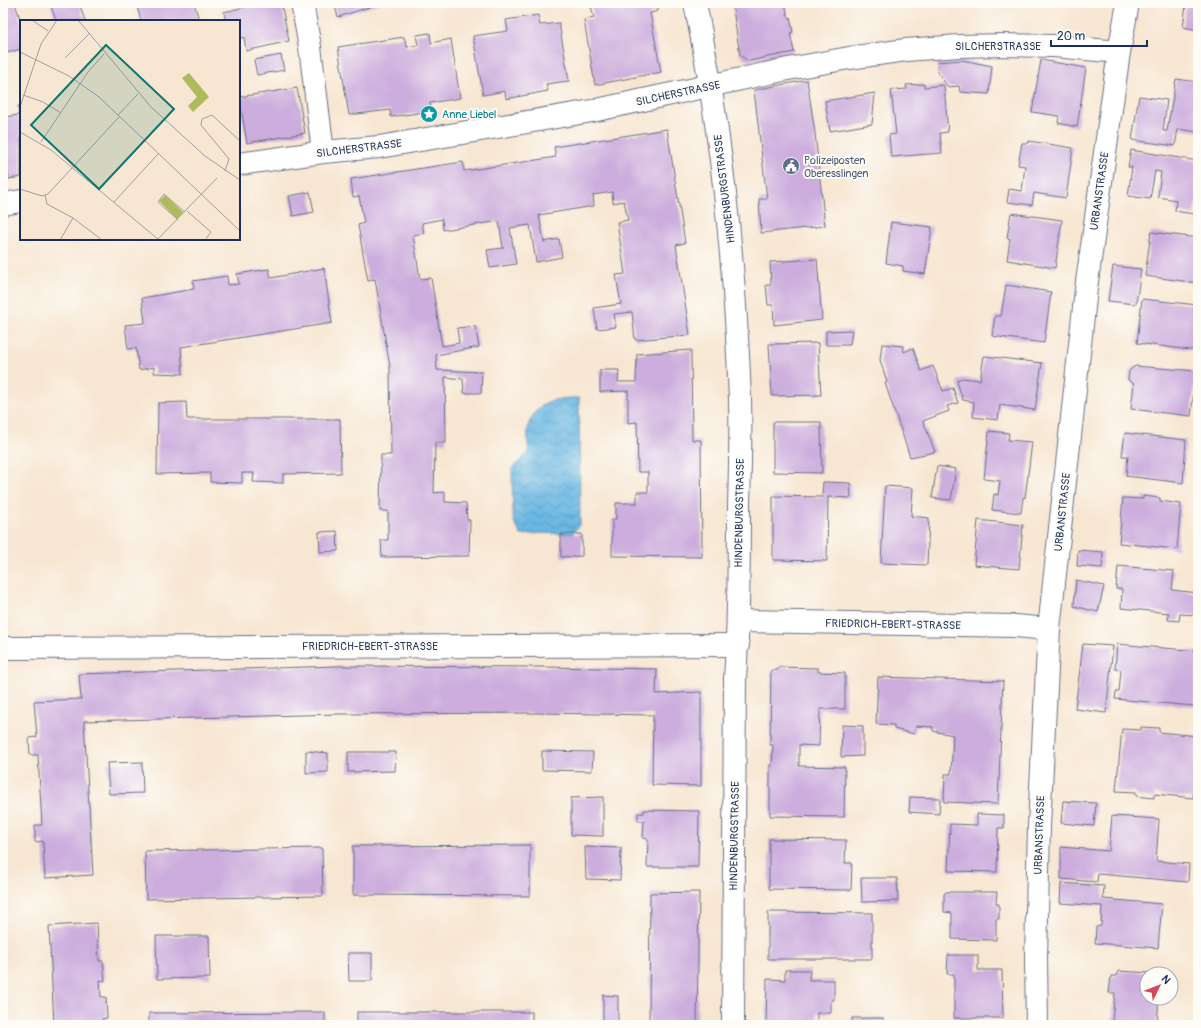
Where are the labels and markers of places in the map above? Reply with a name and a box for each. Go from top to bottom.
place icon: Anne Liebel [419,104,439,124]
place label: Anne Liebel [442,108,496,121]
place label: Polizeiposten Oberesslingen [804,154,868,180]
public building icon: Polizeiposten Oberesslingen [781,156,801,176]

